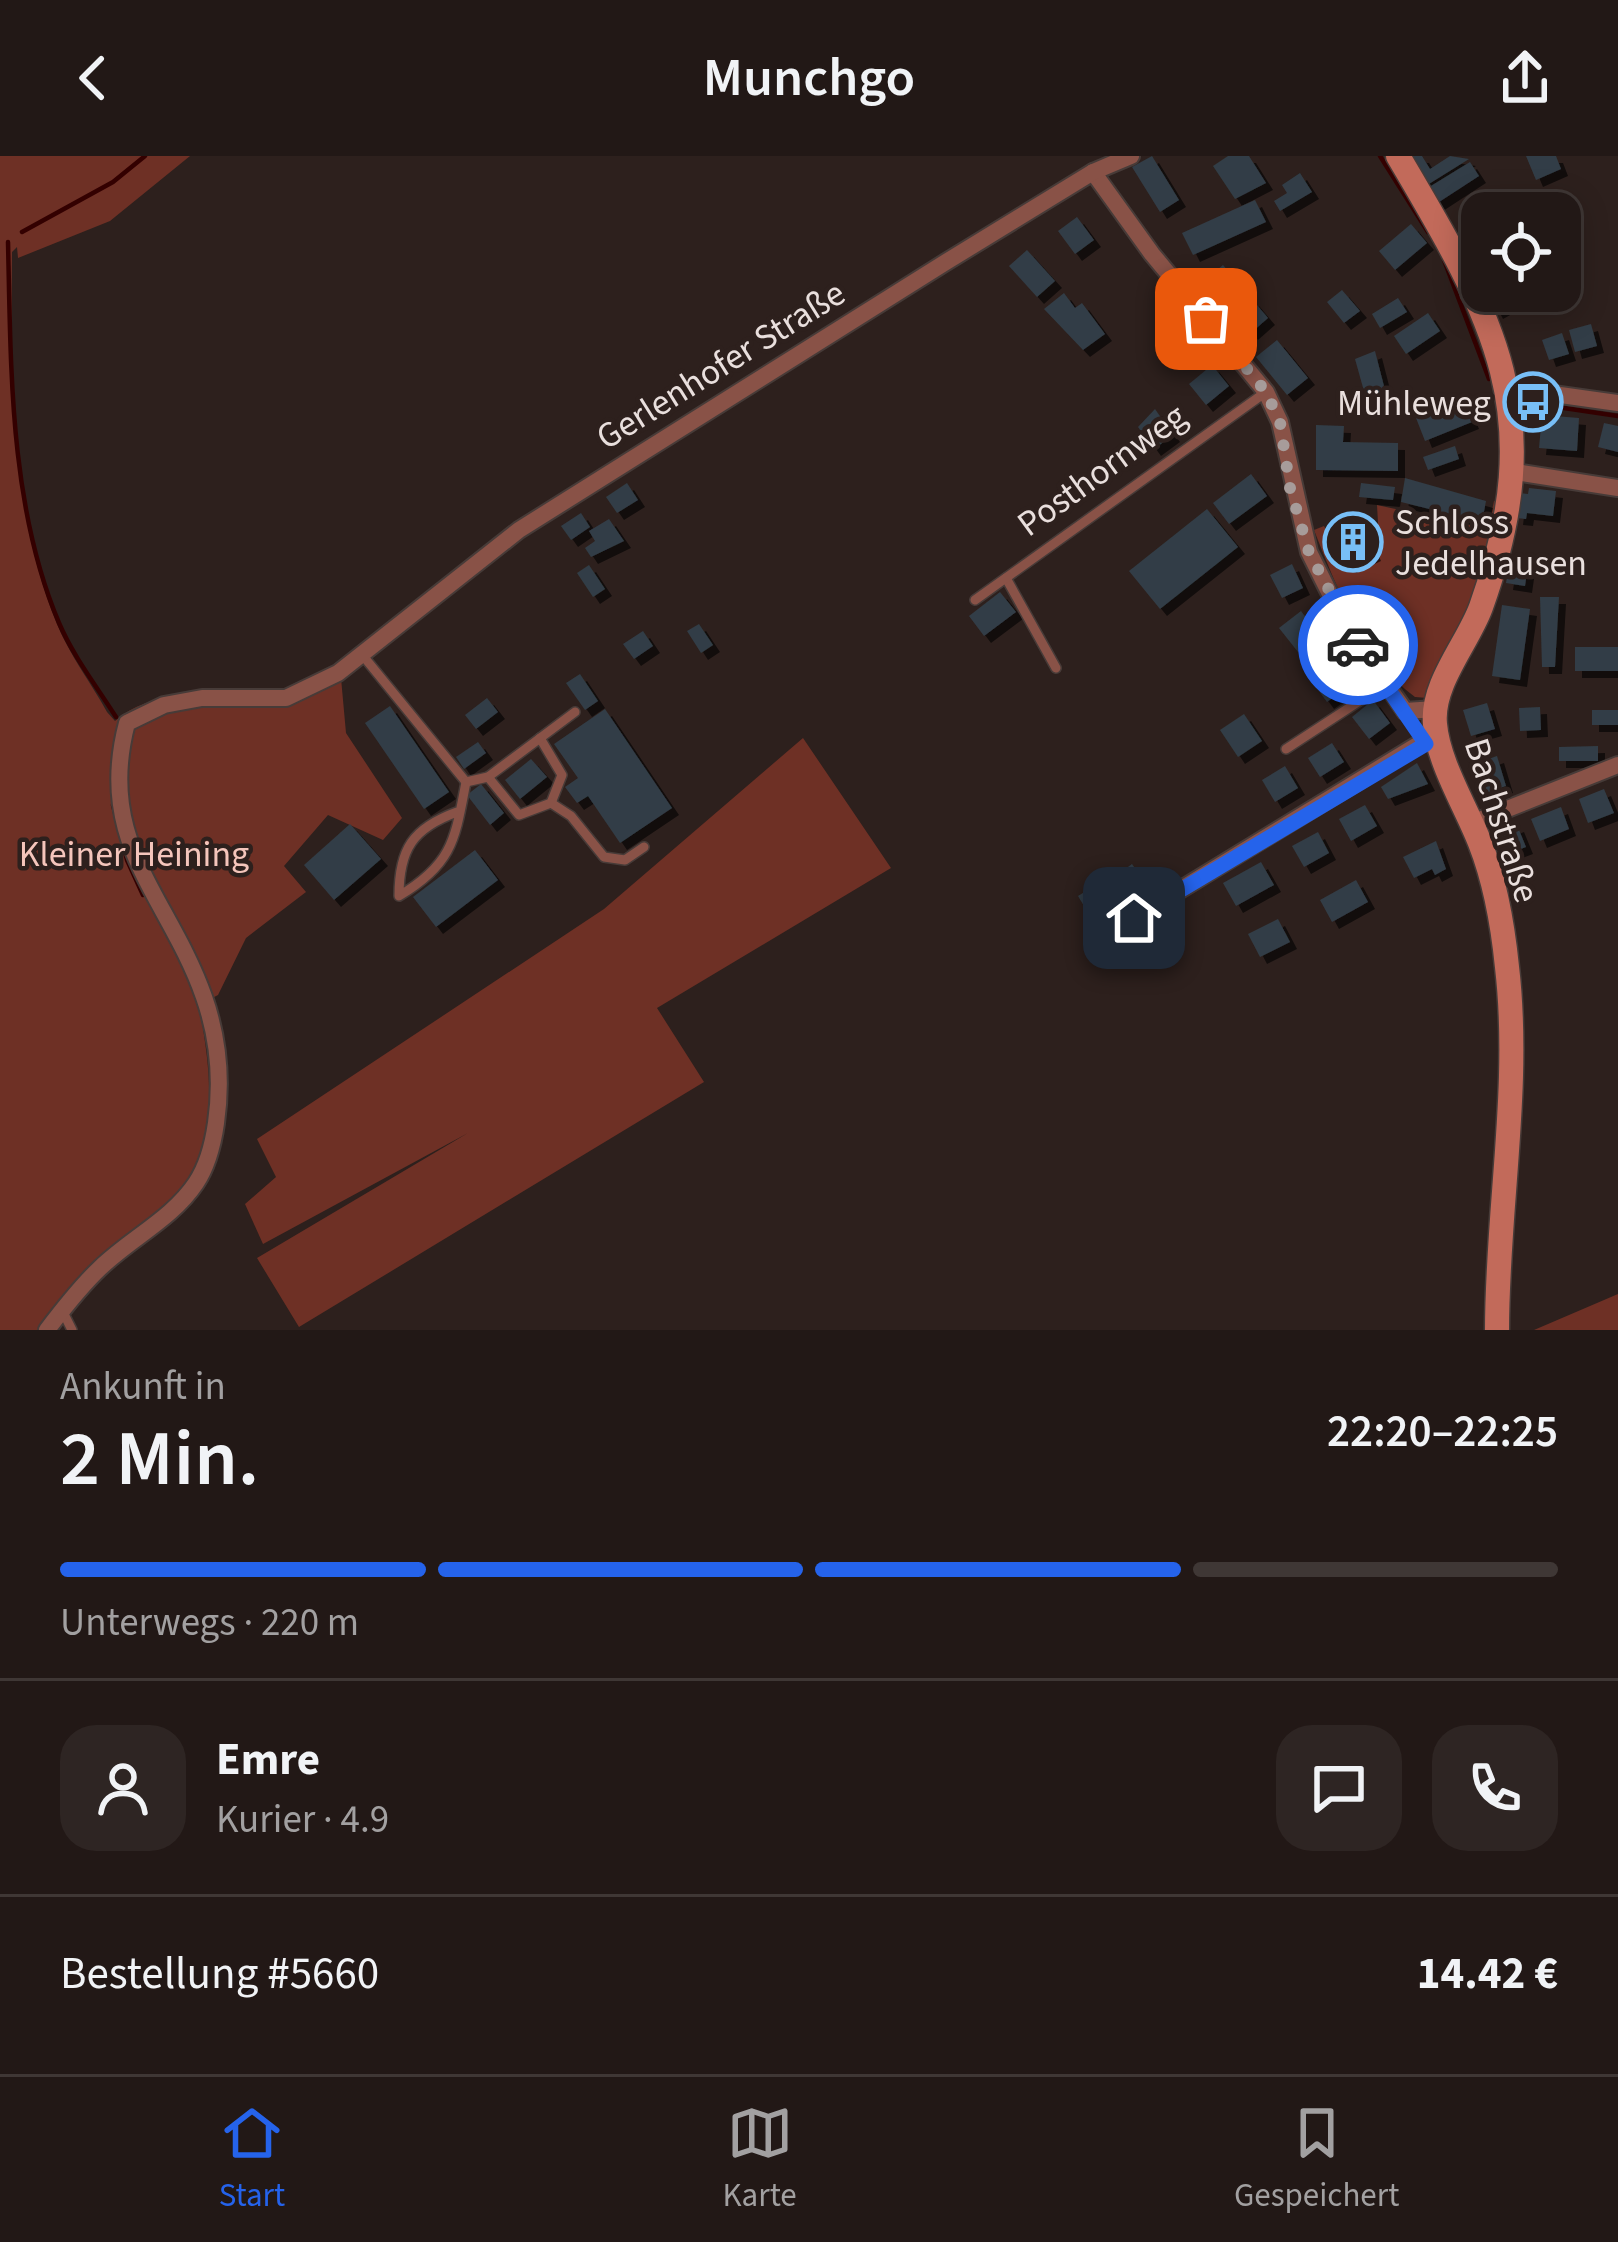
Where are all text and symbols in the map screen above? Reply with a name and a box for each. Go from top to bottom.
text: Munchgo [703,40,915,117]
icon: back [60,45,126,111]
icon: share [1492,45,1558,111]
map controls [1461,192,1581,312]
button: locate [1461,192,1581,312]
street label: Gerlenhofer Straße [586,268,855,462]
pin [1155,268,1257,370]
icon: bag [1173,286,1239,352]
bus stop icon: Mühleweg [1502,371,1564,433]
place label: Mühleweg [1337,378,1491,429]
street label: Posthornweg [1007,391,1197,549]
place label: Schloss Jedelhausen [1395,497,1587,589]
building icon: Schloss Jedelhausen [1322,511,1384,573]
courier [1298,585,1418,705]
icon: car [1325,612,1391,678]
street label: Bachstraße [1451,732,1552,909]
park label: Kleiner Heining [19,829,249,880]
pin [1083,867,1185,969]
icon: home [1101,885,1167,951]
text: Ankunft in [60,1359,226,1415]
text: 22:20–22:25 [1327,1400,1558,1464]
text: 2 Min. [60,1404,259,1515]
text: Unterwegs · 220 m [60,1595,359,1651]
button: person [60,1725,186,1851]
button: chat [1276,1725,1402,1851]
button: phone [1432,1725,1558,1851]
text: Emre [216,1728,320,1792]
text: Kurier · 4.9 [216,1792,389,1848]
text: Bestellung #5660 [60,1942,379,2006]
text: 14.42 € [1417,1942,1558,2006]
tab: Start [219,2100,285,2219]
tab: Karte [722,2100,797,2219]
tab: Gespeichert [1234,2100,1399,2219]

